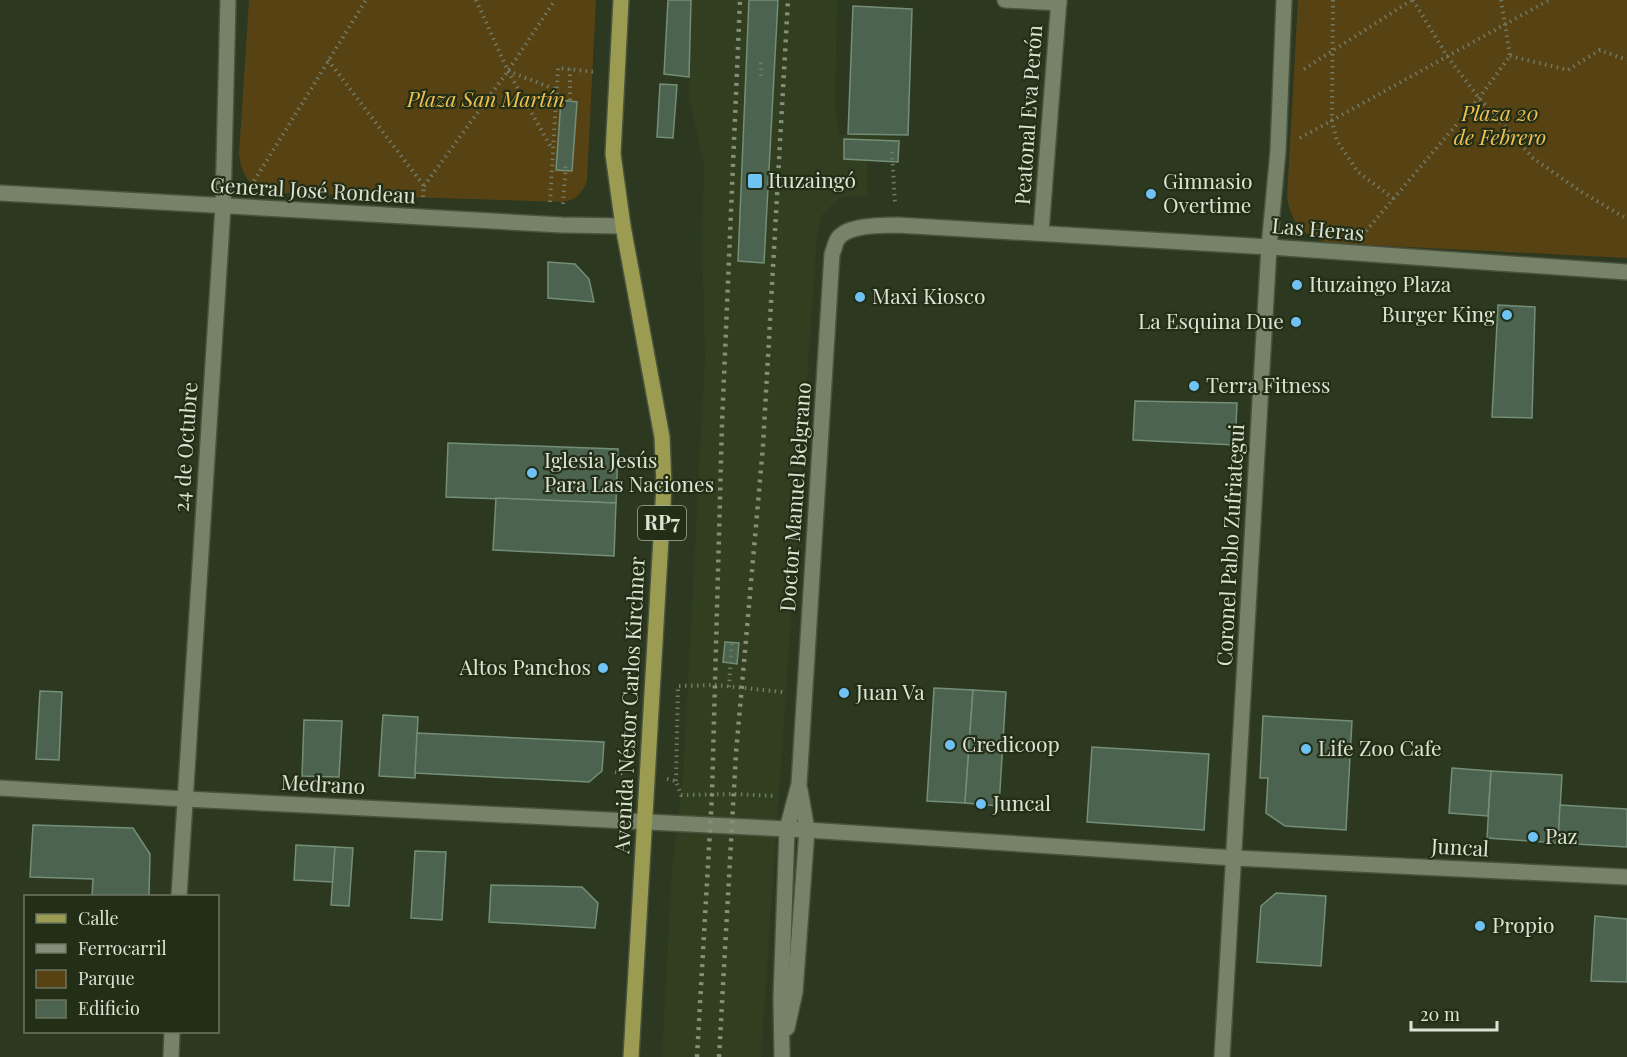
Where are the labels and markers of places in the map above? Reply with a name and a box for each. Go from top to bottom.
place label: Ituzaingó [768,165,856,193]
place label: Gimnasio Overtime [1163,166,1253,218]
marker: Ituzaingó [746,172,764,190]
marker: Gimnasio Overtime [1144,187,1158,201]
place label: Ituzaingo Plaza [1309,269,1452,297]
marker: Ituzaingo Plaza [1290,278,1304,292]
place label: Maxi Kiosco [872,281,985,309]
marker: Maxi Kiosco [853,290,867,304]
place label: Burger King [1381,299,1495,327]
place label: La Esquina Due [1138,306,1284,334]
marker: Burger King [1500,308,1514,322]
marker: La Esquina Due [1289,315,1303,329]
place label: Terra Fitness [1206,370,1330,398]
marker: Terra Fitness [1187,379,1201,393]
place label: Iglesia Jesús Para Las Naciones [544,445,714,497]
marker: Iglesia Jesús Para Las Naciones [525,466,539,480]
place label: Altos Panchos [459,652,591,680]
marker: Altos Panchos [596,661,610,675]
place label: Juan Va [855,677,925,705]
marker: Juan Va [837,686,851,700]
place label: Credicoop [962,729,1060,757]
place label: Life Zoo Cafe [1318,733,1442,761]
marker: Credicoop [943,738,957,752]
marker: Life Zoo Cafe [1299,742,1313,756]
place label: Juncal [992,788,1051,816]
marker: Juncal [974,797,988,811]
place label: Paz [1545,821,1578,849]
marker: Paz [1526,830,1540,844]
place label: Propio [1492,910,1555,938]
marker: Propio [1473,919,1487,933]

